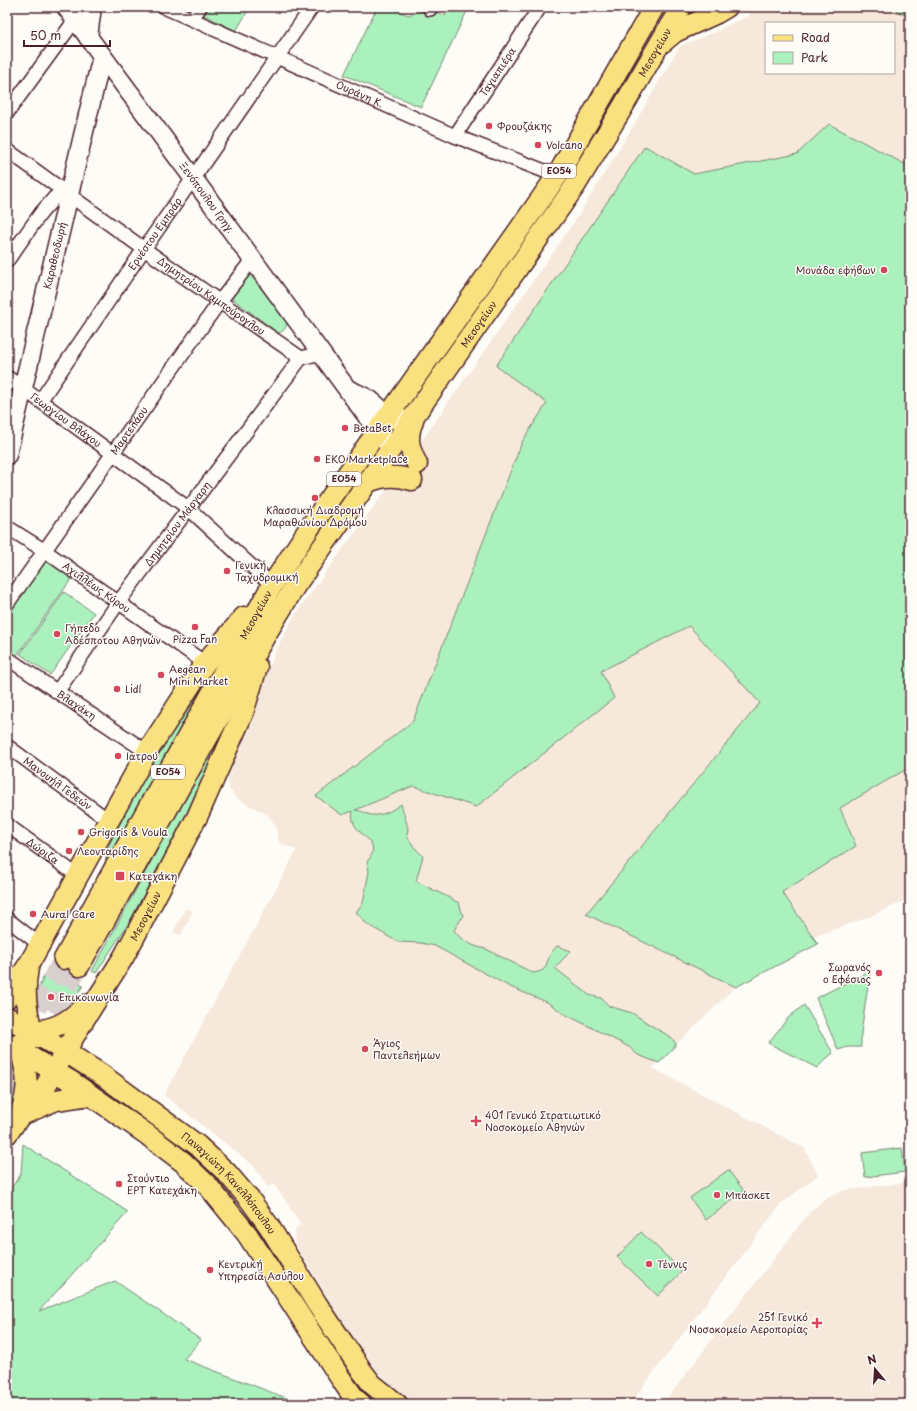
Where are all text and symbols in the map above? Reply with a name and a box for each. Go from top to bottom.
scale bar [24,22,110,48]
legend [765,22,895,74]
street label: Μεσογείων [634,25,674,79]
text: 50 m [30,26,61,44]
text: Road [801,28,830,46]
street label: Ταγιαπιέρα [475,44,519,99]
text: Park [801,48,828,66]
street label: Ουράνη Κ. [334,76,386,110]
place label: Φρουζάκης [497,118,552,133]
marker: Φρουζάκης [484,121,494,131]
place label: Volcano [546,137,583,152]
marker: Volcano [533,140,543,150]
street label: Ξενόπουλου Γρηγ. [176,158,239,236]
road number: ΕΟ54 [542,164,576,178]
street label: Ερνέστου Εμπράρ [124,194,185,273]
street label: Καραθεοδωρή [39,221,69,290]
street label: Δημητρίου Καμπούρογλου [155,253,269,338]
place label: Μονάδα εφήβων [796,262,876,277]
marker: Μονάδα εφήβων [879,265,889,275]
street label: Μεσογείων [456,297,500,350]
street label: Γεωργίου Βλάχου [28,389,105,450]
street label: Μαρτελάου [106,403,151,458]
place label: BetaBet [353,420,391,435]
marker: BetaBet [340,423,350,433]
place label: EKO Marketplace [325,451,408,466]
marker: EKO Marketplace [312,454,322,464]
road number: ΕΟ54 [327,472,361,486]
street label: Δημητρίου Μάργαρη [140,478,214,569]
marker: Κλασσική Διαδρομή Μαραθωνίου Δρόμου [310,493,320,503]
place label: Κλασσική Διαδρομή Μαραθωνίου Δρόμου [263,502,367,529]
place label: Γενική Ταχυδρομική [235,557,299,584]
street label: Αχιλλέως Κύρου [60,558,134,616]
marker: Γενική Ταχυδρομική [222,566,232,576]
street label: Μεσογείων [235,587,275,642]
place label: Γήπεδο Αδέσποτου Αθηνών [65,620,161,647]
marker: Pizza Fan [190,622,200,632]
marker: Γήπεδο Αδέσποτου Αθηνών [52,629,62,639]
place label: Pizza Fan [173,631,217,646]
place label: Aegean Mini Market [169,661,228,688]
marker: Aegean Mini Market [156,670,166,680]
place label: Lidl [125,681,142,696]
marker: Lidl [112,684,122,694]
street label: Βλαχάκη [54,686,100,723]
place label: Ιατρού [126,748,158,764]
marker: Ιατρού [113,751,123,761]
street label: Μανουήλ Γεδεών [21,753,96,813]
road number: ΕΟ54 [151,765,185,779]
place label: Grigoris & Voula [89,824,168,839]
marker: Grigoris & Voula [76,827,86,837]
street label: Δώριζα [24,834,63,867]
place label: Λεονταρίδης [77,843,139,858]
marker: Λεονταρίδης [64,846,74,856]
place label: Κατεχάκη [129,868,177,883]
marker: Κατεχάκη [114,870,126,882]
street label: Μεσογείων [126,888,164,943]
place label: Aural Care [41,906,95,921]
marker: Aural Care [28,909,38,919]
place label: Σωρανός ο Εφέσιος [823,959,871,986]
marker: Σωρανός ο Εφέσιος [874,968,884,978]
place label: Επικοινωνία [59,989,120,1004]
marker: Επικοινωνία [46,992,56,1002]
place label: Άγιος Παντελεήμων [373,1035,441,1062]
marker: Άγιος Παντελεήμων [360,1044,370,1054]
place label: 401 Γενικό Στρατιωτικό Νοσοκομείο Αθηνών [485,1107,601,1134]
marker: 401 Γενικό Στρατιωτικό Νοσοκομείο Αθηνών [470,1115,482,1127]
street label: Παναγιώτη Κανελλόπουλου [179,1128,280,1237]
place label: Στούντιο ΕΡΤ Κατεχάκη [127,1170,197,1197]
marker: Στούντιο ΕΡΤ Κατεχάκη [114,1179,124,1189]
place label: Μπάσκετ [725,1187,770,1202]
marker: Μπάσκετ [712,1190,722,1200]
place label: Κεντρική Υπηρεσία Ασύλου [218,1256,304,1283]
place label: Τέννις [657,1256,687,1271]
marker: Τέννις [644,1259,654,1269]
marker: Κεντρική Υπηρεσία Ασύλου [205,1265,215,1275]
place label: 251 Γενικό Νοσοκομείο Αεροπορίας [689,1309,808,1336]
marker: 251 Γενικό Νοσοκομείο Αεροπορίας [811,1317,823,1329]
north arrow [855,1349,895,1389]
text: N [865,1349,879,1368]

